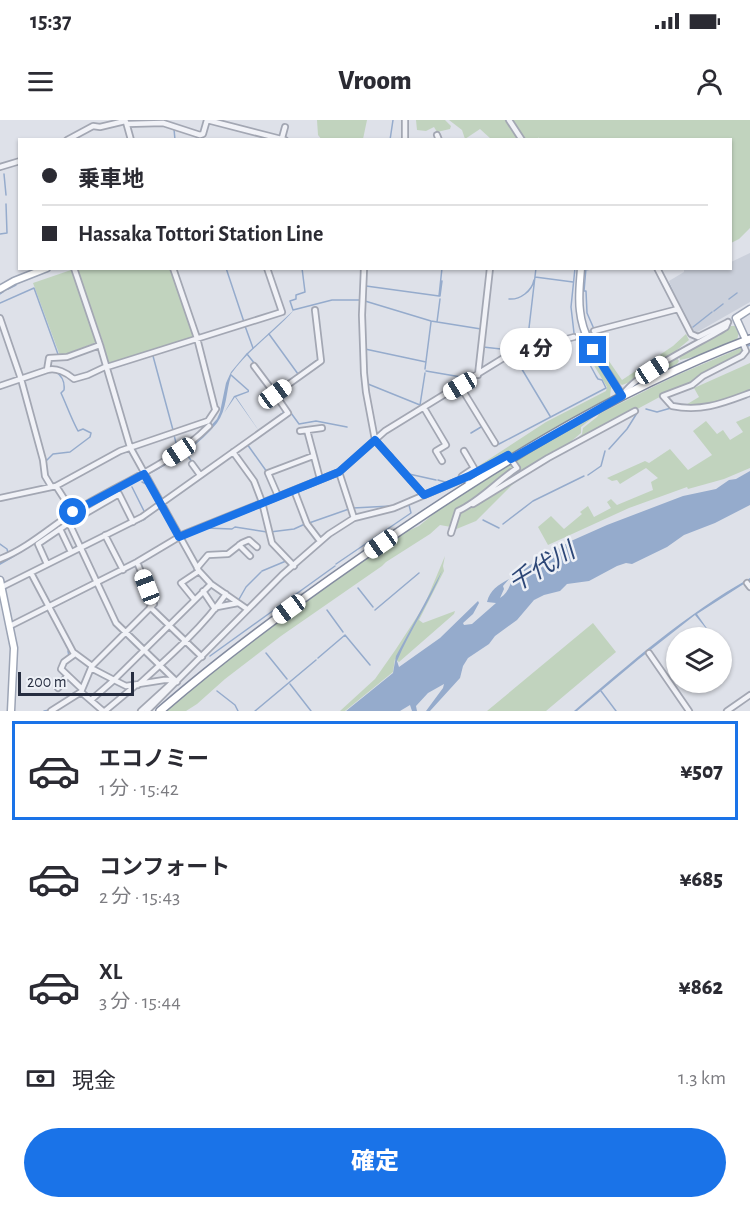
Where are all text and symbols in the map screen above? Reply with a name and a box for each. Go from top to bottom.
text: 15:37 [30,10,71,32]
icon: menu [24,65,57,98]
icon: person [693,65,726,98]
text: Vroom [338,67,412,94]
text: 乗車地 [78,168,144,190]
text: Hassaka Tottori Station Line [78,223,323,245]
callout: 4 分 [500,329,572,371]
route end [579,336,606,363]
text: 4 分 [519,339,553,359]
car [632,353,672,387]
car [440,369,480,403]
car [255,376,295,412]
car [159,434,199,470]
route start [59,498,86,525]
car [361,526,401,562]
water label: 千代川 [504,537,582,597]
car [132,567,162,607]
car [269,591,309,627]
map controls [666,627,732,693]
button: layers [666,627,732,693]
scale bar [18,669,134,696]
text: 200 m [27,674,67,690]
icon: car [27,744,81,798]
text: エコノミー [99,748,209,770]
text: ¥507 [680,760,723,782]
text: 1 分 · 15:42 [99,779,179,799]
icon: car [27,852,81,906]
text: コンフォート [99,856,230,878]
text: ¥685 [680,868,723,890]
text: 2 分 · 15:43 [99,887,180,907]
icon: car [27,960,81,1014]
text: XL [99,961,122,983]
text: ¥862 [679,976,723,998]
text: 3 分 · 15:44 [99,992,181,1012]
icon: cash [24,1062,57,1095]
text: 1.3 km [678,1068,726,1088]
text: 現金 [72,1070,116,1092]
button: 確定 [24,1128,726,1197]

